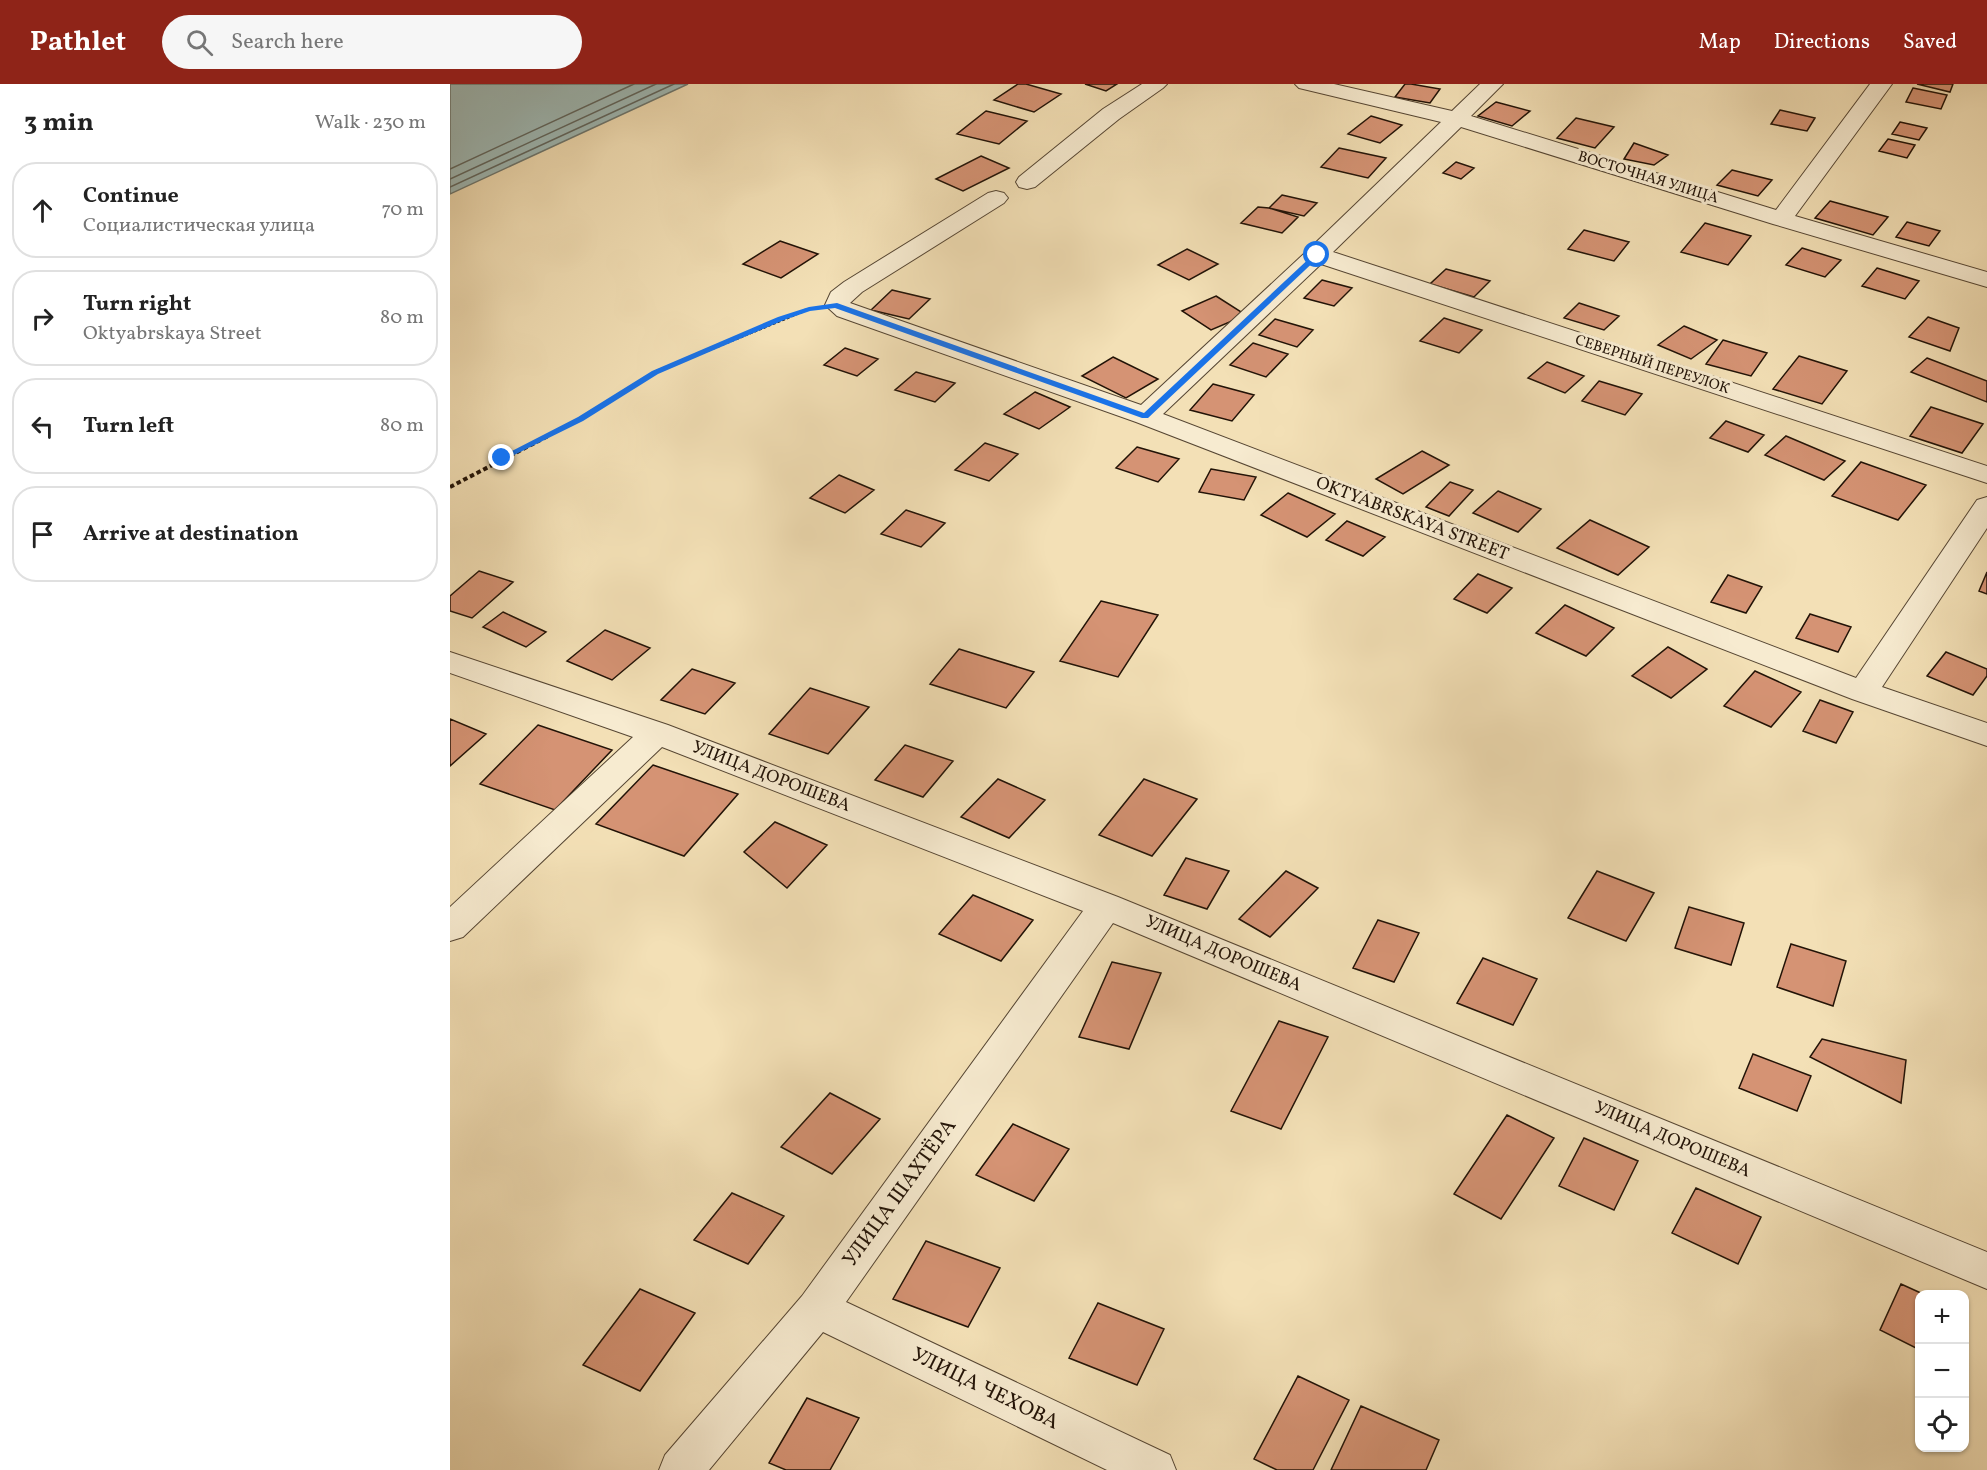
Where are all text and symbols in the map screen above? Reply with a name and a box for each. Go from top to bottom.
search box [162,15,582,69]
text: Pathlet [30,23,126,62]
icon: search [183,26,216,59]
text: Search here [231,27,344,58]
text: Map [1699,28,1741,57]
text: Directions [1774,28,1870,57]
text: Saved [1903,28,1957,57]
text: 3 min [24,105,94,141]
text: Walk · 230 m [315,109,426,137]
street label: ВОСТОЧНАЯ УЛИЦА [1575,147,1721,210]
text: Continue [83,181,179,212]
icon: ahead [26,194,59,227]
text: 70 m [381,196,424,224]
text: Социалистическая улица [83,212,315,240]
route start [1303,241,1329,267]
text: Turn right [83,289,191,320]
icon: right [26,302,59,335]
text: 80 m [380,304,424,332]
text: Oktyabrskaya Street [83,320,262,348]
street label: СЕВЕРНЫЙ ПЕРЕУЛОК [1572,330,1732,400]
icon: left [26,410,59,443]
text: Turn left [83,411,174,442]
text: 80 m [380,412,424,440]
route end [488,444,514,470]
street label: OKTYABRSKAYA STREET [1312,471,1513,568]
icon: arrive [26,518,59,551]
text: Arrive at destination [83,519,299,550]
street label: УЛИЦА ДОРОШЕВА [688,735,854,819]
street label: УЛИЦА ДОРОШЕВА [1141,910,1306,998]
street label: УЛИЦА ДОРОШЕВА [1590,1096,1755,1184]
street label: УЛИЦА ШАХТЁРА [836,1113,964,1273]
map controls [1915,1290,1969,1452]
button: + [1915,1290,1969,1344]
street label: УЛИЦА ЧЕХОВА [906,1341,1064,1437]
button: − [1915,1344,1969,1398]
button: locate [1915,1398,1969,1452]

